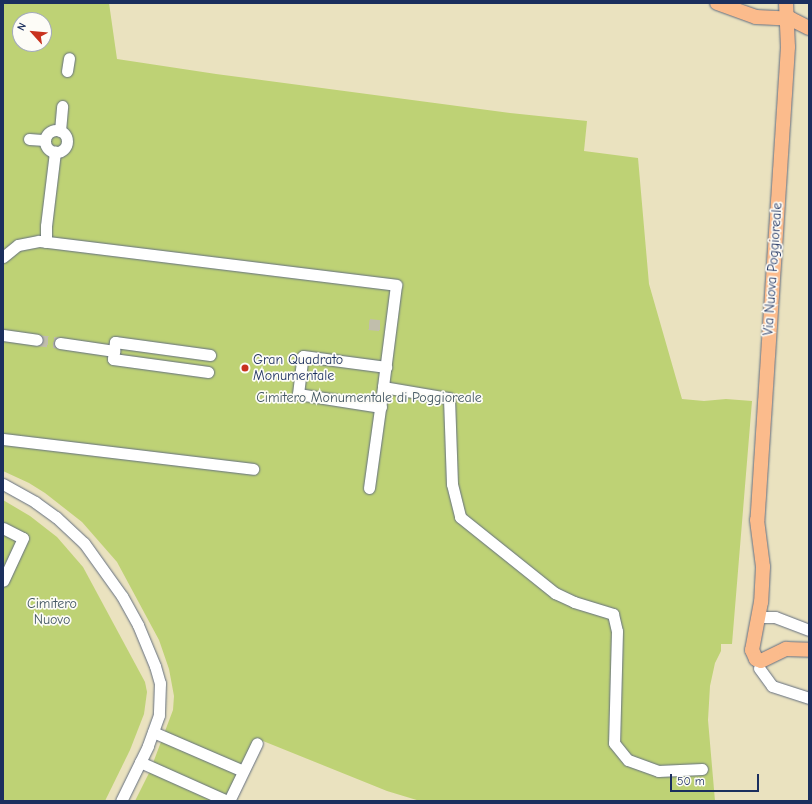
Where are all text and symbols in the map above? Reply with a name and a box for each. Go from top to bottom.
north arrow [12,12,52,52]
text: N [14,21,29,33]
street label: Via Nuova Poggioreale [760,202,786,336]
place label: Gran Quadrato Monumentale [253,352,343,384]
marker: Gran Quadrato Monumentale [240,363,250,373]
park label: Cimitero Monumentale di Poggioreale [256,390,482,406]
park label: Cimitero Nuovo [27,596,77,628]
scale bar [672,766,761,792]
text: 50 m [677,774,705,788]

